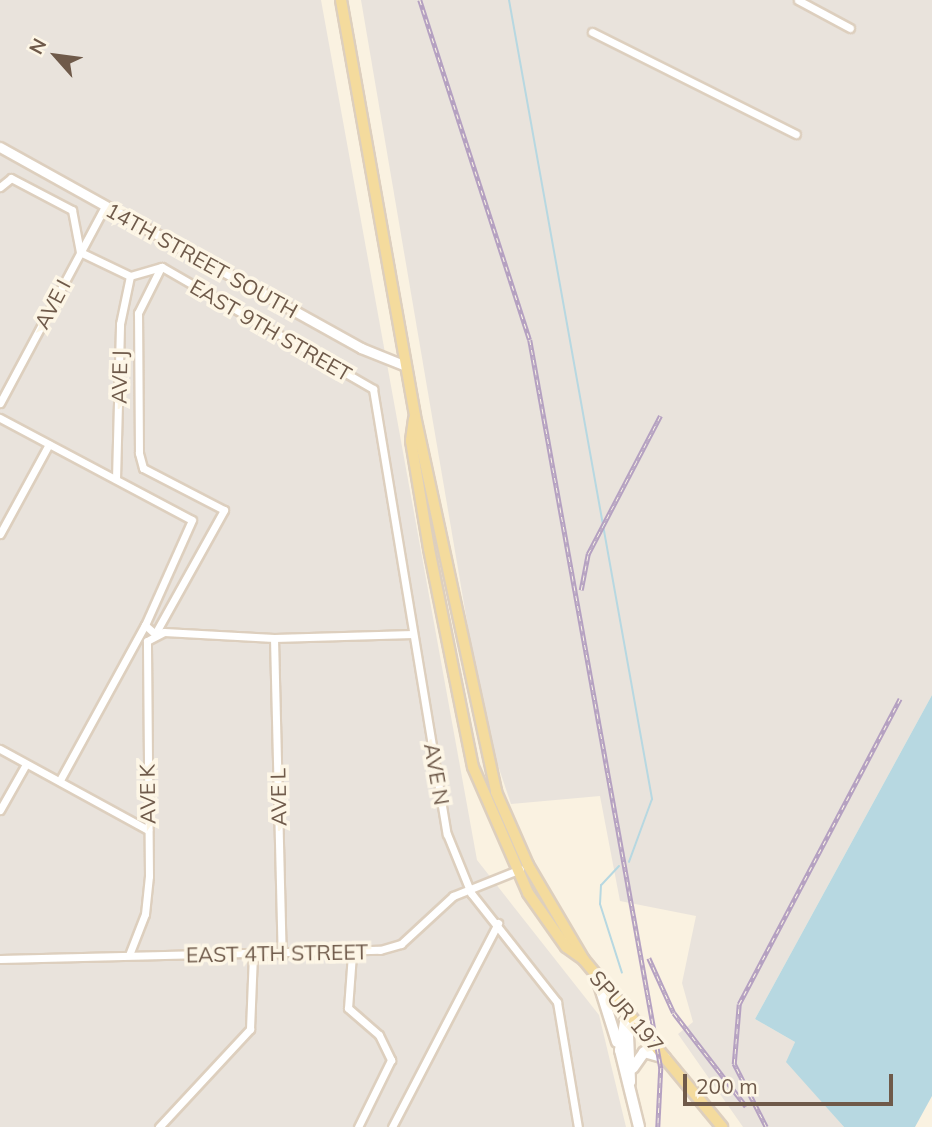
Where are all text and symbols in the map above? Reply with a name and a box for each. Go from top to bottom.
north arrow [21,21,91,91]
text: N [23,34,51,58]
street label: 14TH STREET SOUTH [102,197,302,323]
street label: EAST 9TH STREET [186,274,356,386]
street label: AVE I [29,275,75,333]
street label: AVE J [106,350,132,404]
street label: AVE N [419,741,455,807]
street label: AVE K [134,764,160,824]
street label: AVE L [265,768,291,826]
street label: EAST 4TH STREET [186,939,368,967]
street label: SPUR 197 [585,965,669,1057]
scale bar [687,1060,897,1104]
text: 200 m [696,1073,758,1099]

